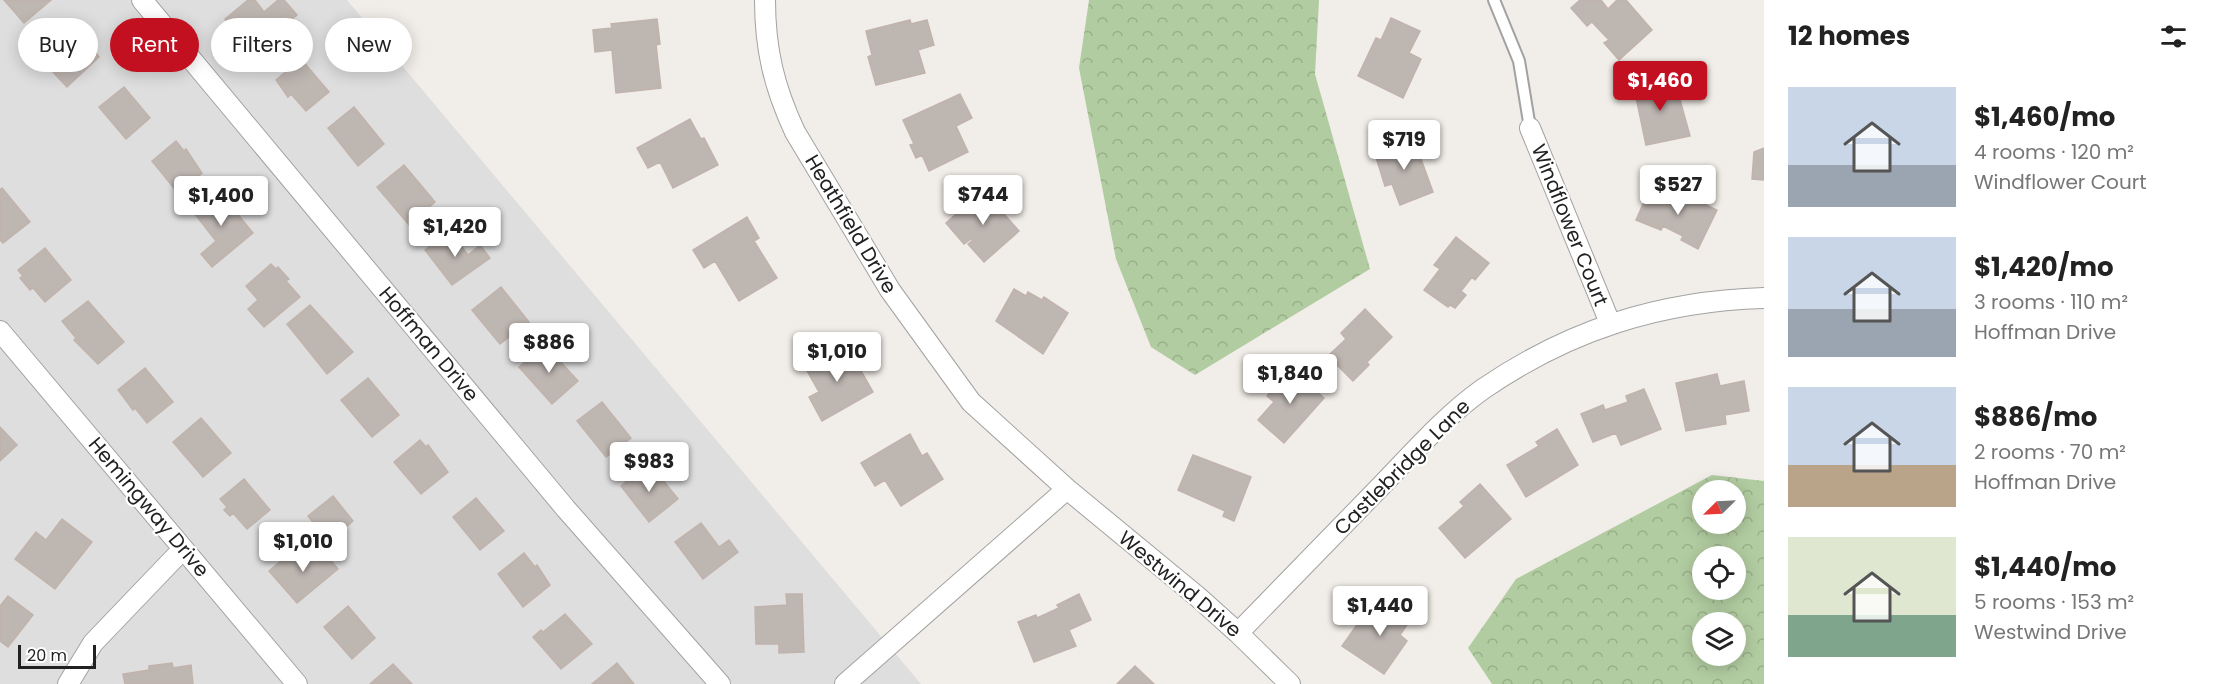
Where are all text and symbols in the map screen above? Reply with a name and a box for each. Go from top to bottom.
chip: Buy [18,18,98,72]
chip: Rent [110,18,199,72]
chip: Filters [211,18,313,72]
chip: New [325,18,412,72]
text: 12 homes [1788,18,1910,54]
icon: filters [2157,20,2190,53]
pin: $1,460 [1611,61,1709,112]
text: $1,460 [1627,66,1693,94]
text: $1,460/mo [1974,99,2115,135]
icon: home [1836,111,1908,183]
pin: $719 [1368,120,1440,171]
text: $719 [1382,125,1426,153]
text: 4 rooms · 120 m² [1974,138,2134,166]
street label: Windflower Court [1525,140,1615,310]
street label: Heathfield Drive [798,149,904,299]
pin: $527 [1642,165,1714,216]
text: Windflower Court [1974,168,2146,196]
text: $527 [1654,170,1702,198]
pin: $744 [947,175,1019,226]
pin: $1,400 [172,176,270,227]
text: $744 [958,180,1008,208]
text: $1,400 [188,181,254,209]
pin: $1,420 [406,207,504,258]
text: $1,420 [423,212,487,240]
text: $1,420/mo [1974,249,2114,285]
icon: home [1836,261,1908,333]
street label: Hoffman Drive [373,281,485,407]
text: 3 rooms · 110 m² [1974,288,2128,316]
text: Hoffman Drive [1974,318,2116,346]
pin: $886 [513,323,585,374]
text: $886 [523,328,575,356]
pin: $1,010 [788,332,886,383]
text: $1,010 [807,337,867,365]
pin: $1,840 [1241,354,1339,405]
text: $1,840 [1257,359,1323,387]
street label: Castlebridge Lane [1328,393,1476,541]
text: $886/mo [1974,399,2097,435]
icon: home [1836,411,1908,483]
street label: Hemingway Drive [82,431,216,583]
text: 2 rooms · 70 m² [1974,438,2126,466]
pin: $983 [613,442,685,493]
text: $983 [624,447,674,475]
text: Hoffman Drive [1974,468,2116,496]
north arrow [1692,480,1746,534]
map controls [1692,480,1746,666]
pin: $1,010 [254,522,352,573]
street label: Westwind Drive [1112,524,1248,644]
text: $1,010 [273,527,333,555]
button: locate [1692,546,1746,600]
text: $1,440/mo [1974,549,2116,585]
icon: home [1836,561,1908,633]
pin: $1,440 [1331,586,1429,637]
text: 5 rooms · 153 m² [1974,588,2134,616]
text: $1,440 [1347,591,1413,619]
button: layers [1692,612,1746,666]
text: Westwind Drive [1974,618,2127,646]
scale bar [18,642,96,670]
text: 20 m [27,644,67,667]

